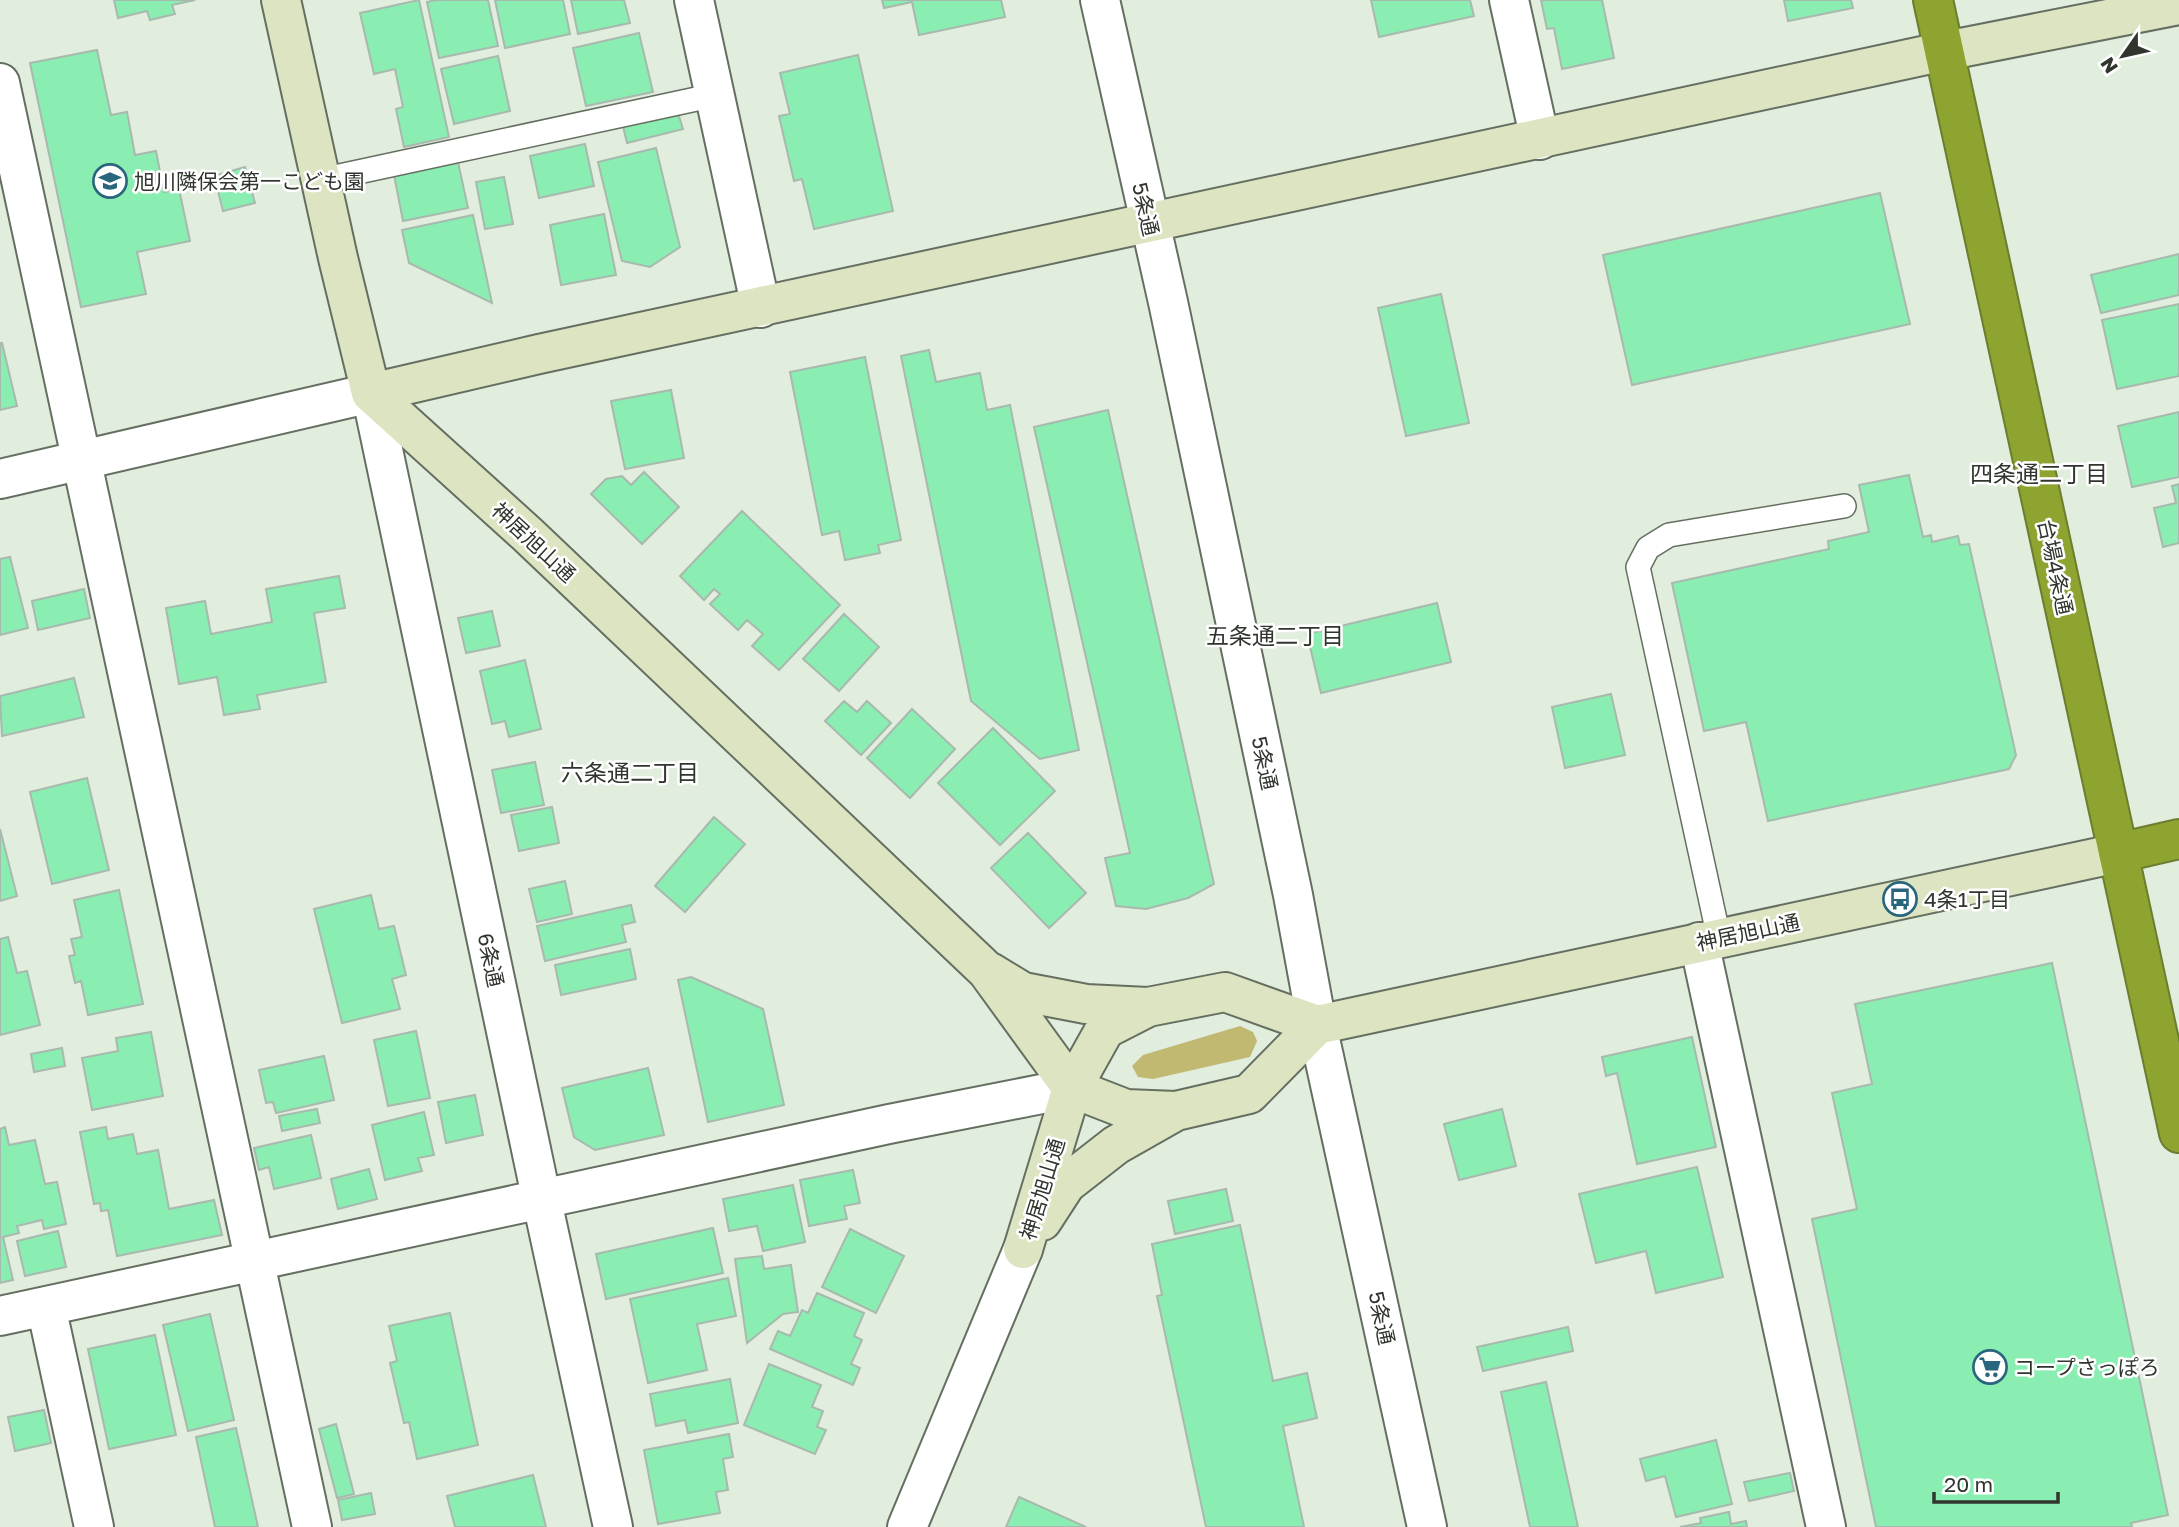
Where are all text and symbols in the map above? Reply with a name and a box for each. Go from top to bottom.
north arrow [2088,21,2158,91]
text: N [2095,53,2122,78]
school or university icon: 旭川隣保会第一こども園 [91,162,129,200]
place label: 旭川隣保会第一こども園 [134,168,365,194]
street label: 5条通 [1127,180,1165,238]
district label: 四条通二丁目 [1970,459,2108,487]
street label: 神居旭山通 [487,497,581,587]
street label: 台場4条通 [2033,517,2079,617]
district label: 五条通二丁目 [1206,621,1344,649]
street label: 5条通 [1247,734,1283,792]
district label: 六条通二丁目 [561,758,699,786]
bus stop icon: 4条1丁目 [1881,880,1919,918]
place label: 4条1丁目 [1924,886,2010,912]
street label: 神居旭山通 [1694,908,1802,956]
street label: 6条通 [473,931,509,989]
street label: 神居旭山通 [1014,1135,1070,1243]
street label: 5条通 [1364,1289,1400,1347]
supermarket icon: コープさっぽろ [1971,1348,2009,1386]
place label: コープさっぽろ [2014,1354,2160,1380]
scale bar [1934,1460,2058,1504]
text: 20 m [1944,1471,1993,1497]

